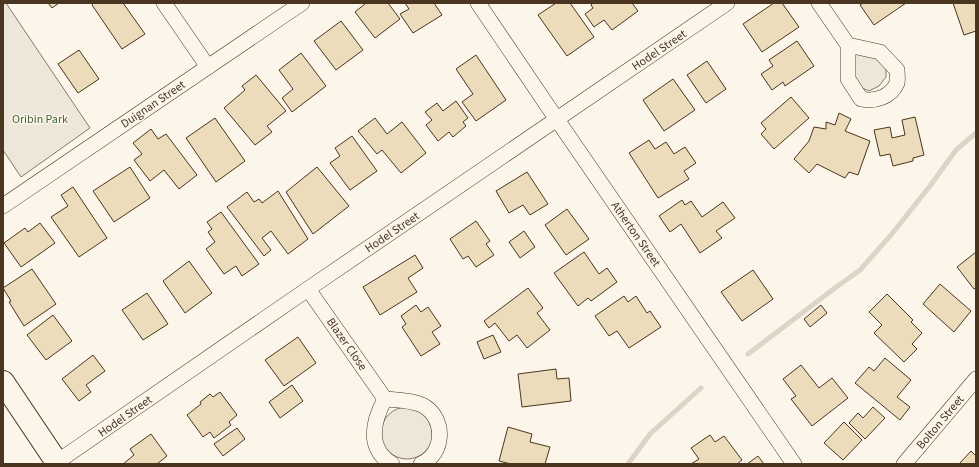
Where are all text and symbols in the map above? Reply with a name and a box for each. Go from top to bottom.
street label: Hodel Street [629,26,690,75]
street label: Duignan Street [118,77,189,132]
park label: Oribin Park [12,111,68,128]
street label: Atherton Street [607,198,664,270]
street label: Hodel Street [362,208,423,257]
street label: Blazer Close [322,314,371,374]
street label: Hodel Street [95,392,156,441]
street label: Bolton Street [913,392,968,453]

